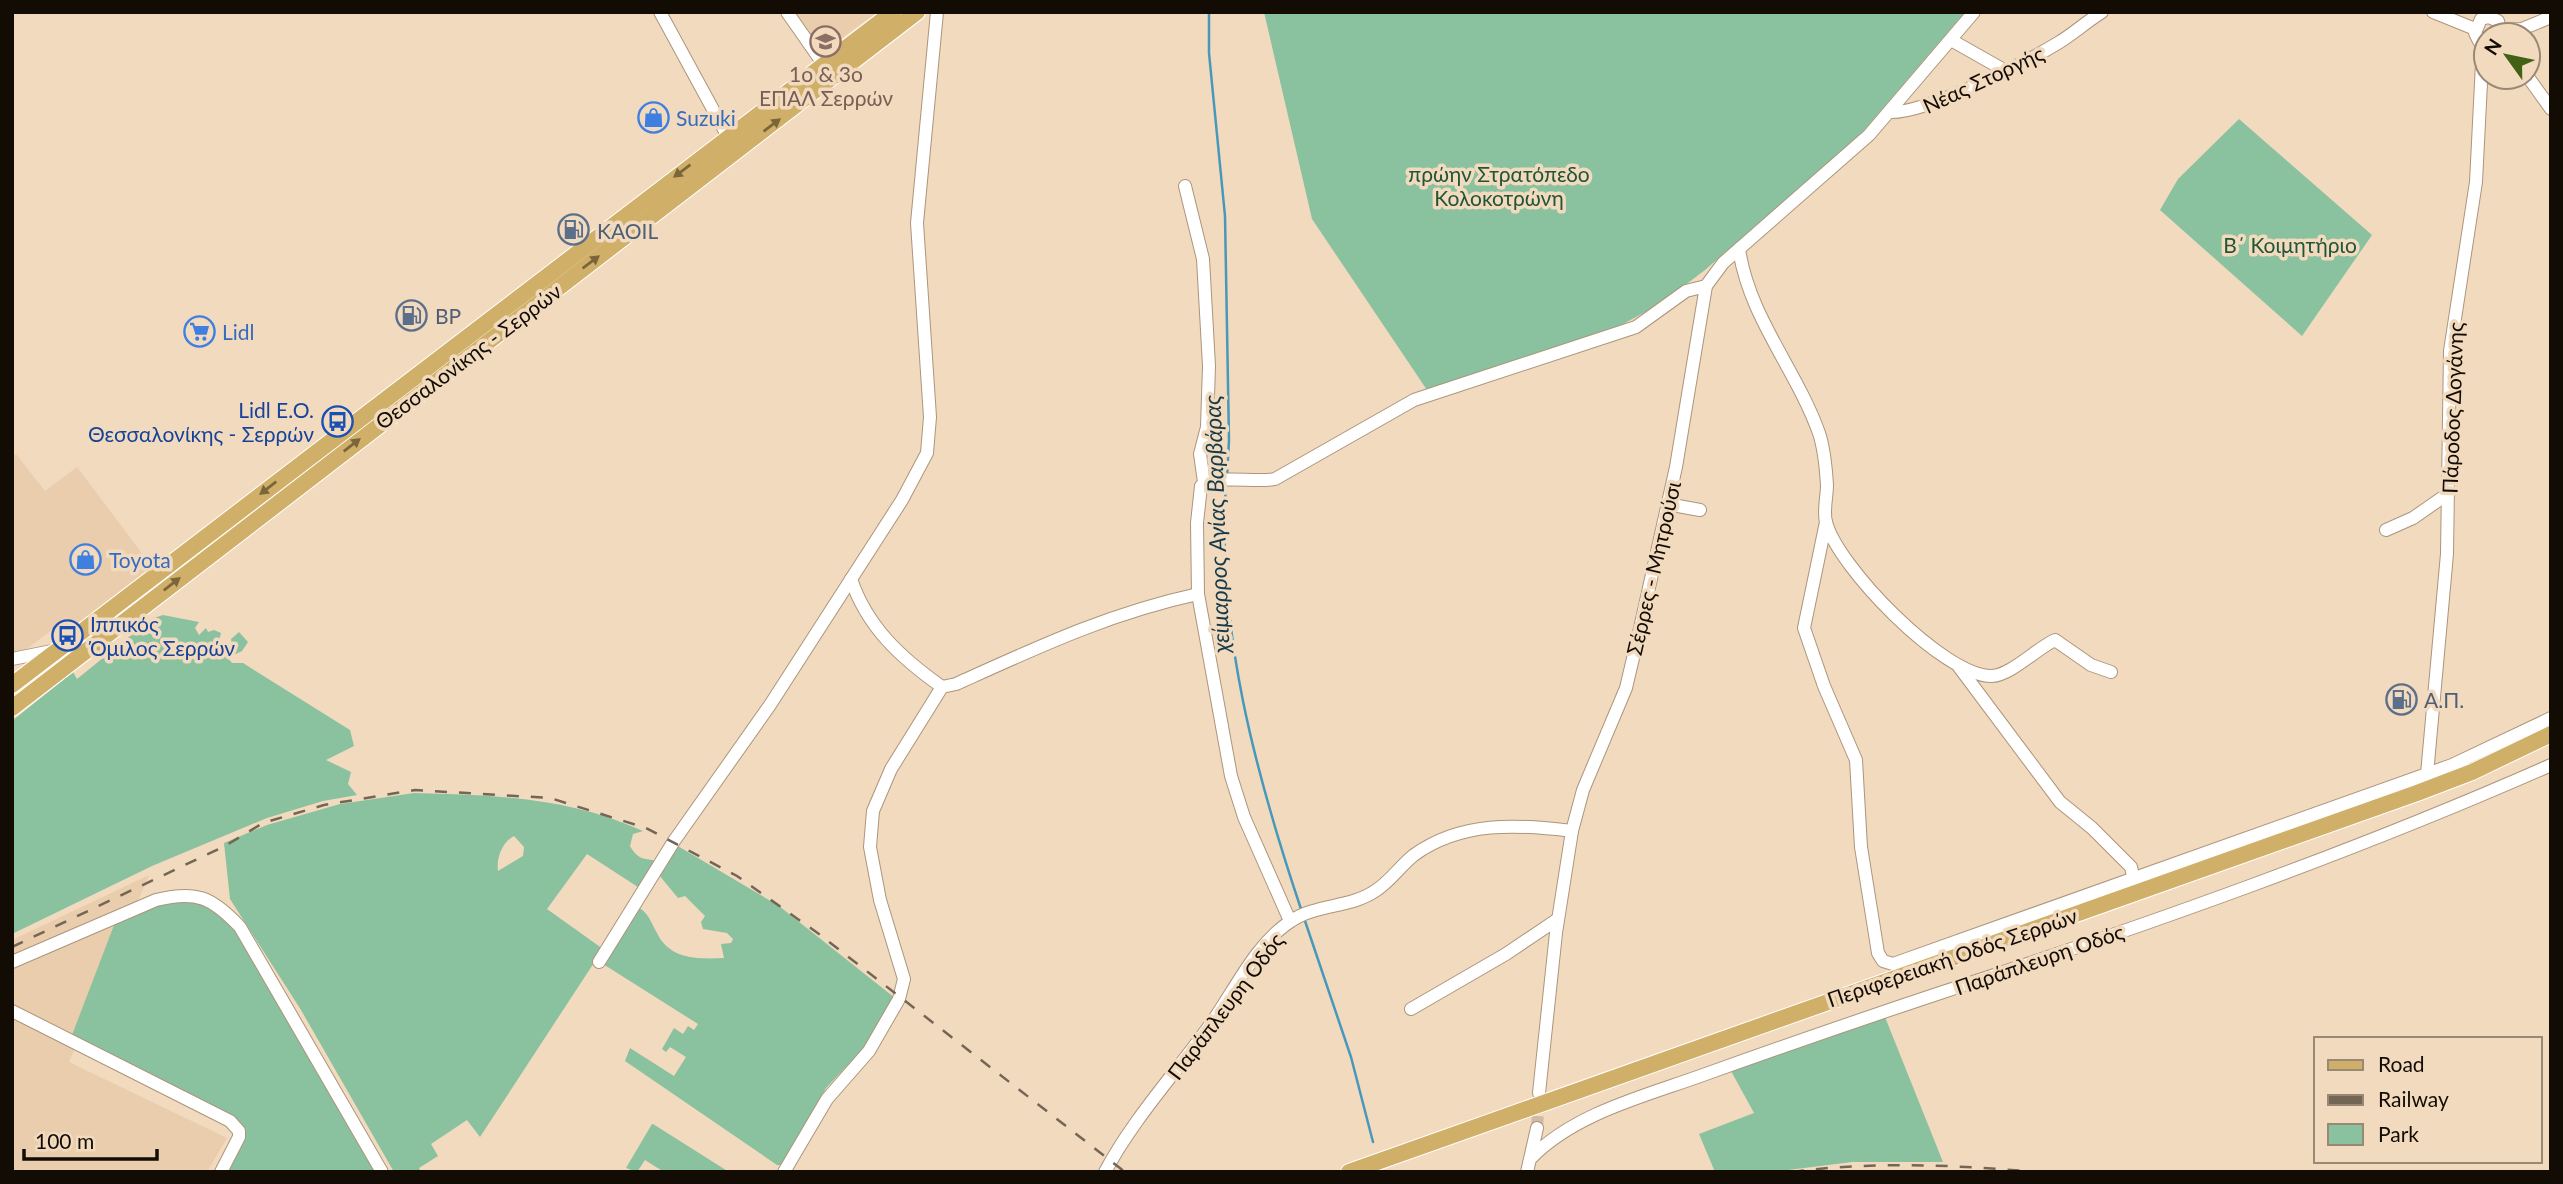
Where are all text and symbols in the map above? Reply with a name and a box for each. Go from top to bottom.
north arrow [2472,21,2542,91]
school or university icon: 1ο & 3ο ΕΠΑΛ Σερρών [809,24,843,58]
text: N [2479,34,2506,59]
street label: Νέας Στοργής [1919,40,2048,118]
place label: 1ο & 3ο ΕΠΑΛ Σερρών [759,61,893,110]
shop icon: Suzuki [636,100,670,134]
place label: Suzuki [676,105,736,130]
one-way arrow [763,118,781,132]
park label: πρώην Στρατόπεδο Κολοκοτρώνη [1408,161,1590,210]
one-way arrow [674,164,692,179]
fuel station icon: KAOIL [557,213,591,247]
place label: KAOIL [597,218,658,243]
park label: Β΄ Κοιμητήριο [2223,232,2357,257]
one-way arrow [582,256,600,270]
street label: Θεσσαλονίκης - Σερρών [370,278,566,434]
fuel station icon: BP [395,298,429,332]
place label: BP [435,303,461,328]
supermarket icon: Lidl [182,314,216,348]
place label: Lidl [222,319,255,344]
street label: Πάροδος Δογάνης [2437,322,2467,494]
water label: χείμαρρος Αγίας Βαρβάρας [1198,395,1235,654]
place label: Lidl Ε.Ο. Θεσσαλονίκης - Σερρών [88,397,314,446]
bus stop icon: Lidl Ε.Ο. Θεσσαλονίκης - Σερρών [320,404,354,438]
one-way arrow [342,437,360,452]
street label: Σέρρες - Μητρούσι [1621,478,1685,657]
one-way arrow [260,481,278,496]
shop icon: Toyota [69,542,103,576]
place label: Toyota [109,547,171,572]
one-way arrow [163,578,181,592]
place label: Ιππικός Όμιλος Σερρών [88,611,235,660]
bus stop icon: Ιππικός Όμιλος Σερρών [50,618,84,652]
fuel station icon: Α.Π. [2384,682,2418,716]
place label: Α.Π. [2424,687,2464,712]
street label: Περιφερειακή Οδός Σερρών [1824,902,2080,1012]
street label: Παράπλευρη Οδός [1951,918,2127,1000]
street label: Παράπλευρη Οδός [1162,928,1288,1084]
legend [2314,1037,2542,1163]
text: Road [2378,1051,2425,1076]
text: Railway [2378,1086,2449,1111]
scale bar [24,1118,158,1162]
text: Park [2378,1121,2419,1146]
text: 100 m [35,1128,94,1153]

